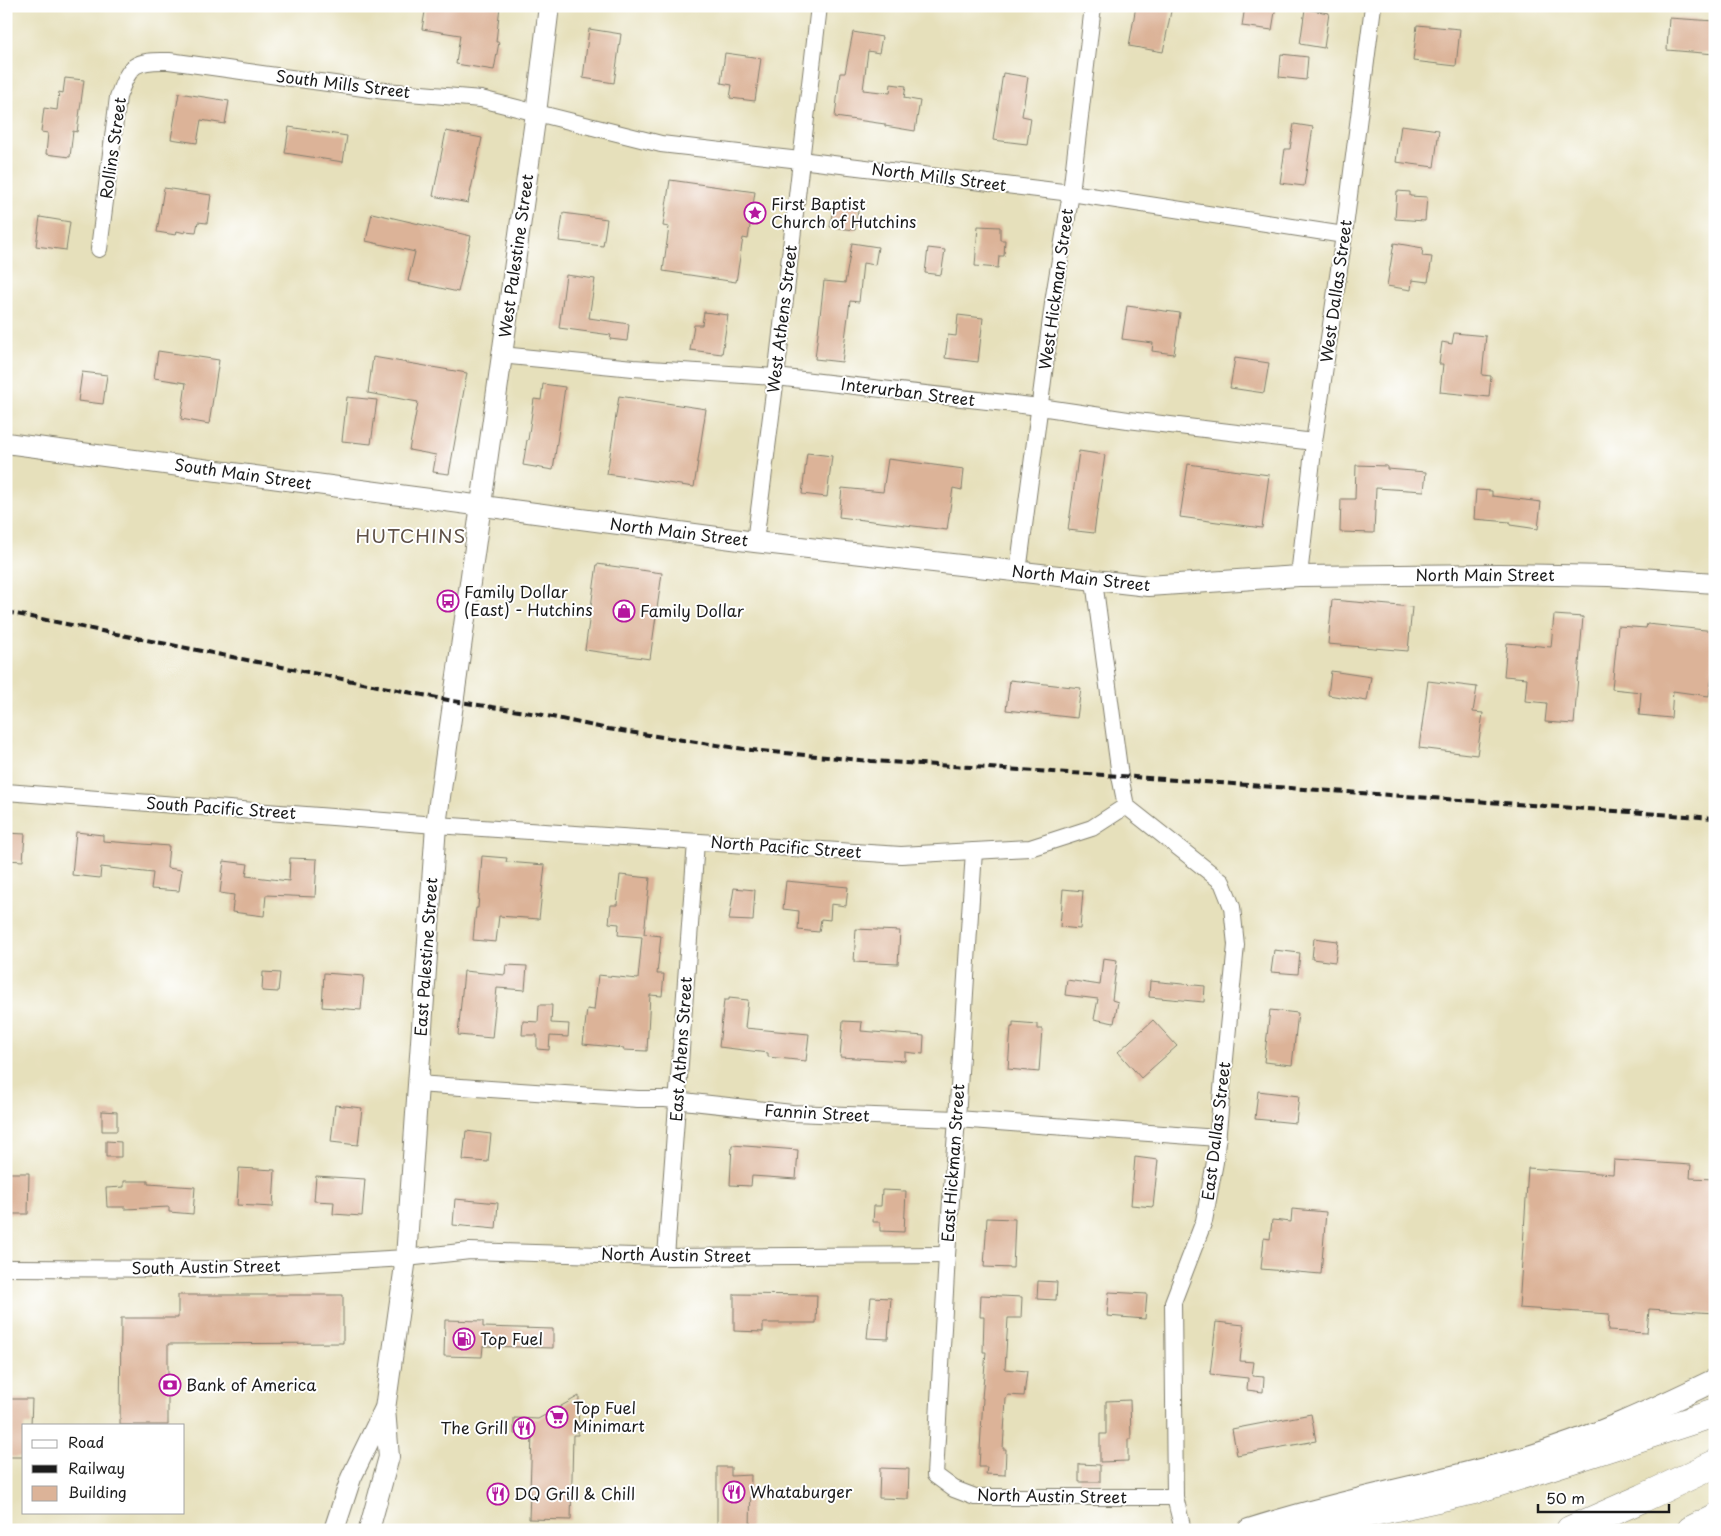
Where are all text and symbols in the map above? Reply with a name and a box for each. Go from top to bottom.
street label: South Mills Street [275,63,412,103]
street label: Rollins Street [93,95,131,200]
street label: North Mills Street [870,156,1008,196]
street label: West Palestine Street [492,172,538,339]
place label: First Baptist Church of Hutchins [771,191,916,233]
place icon: First Baptist Church of Hutchins [743,201,767,225]
street label: West Hickman Street [1032,206,1078,371]
street label: West Dallas Street [1313,217,1357,364]
street label: West Athens Street [760,243,802,394]
street label: Interurban Street [840,371,977,411]
street label: South Main Street [173,452,313,495]
street label: North Main Street [609,511,750,551]
district label: HUTCHINS [356,521,466,549]
street label: North Main Street [1011,558,1151,596]
street label: North Main Street [1416,562,1554,586]
place label: Family Dollar (East) - Hutchins [464,579,593,621]
bus stop icon: Family Dollar (East) - Hutchins [436,589,460,613]
place label: Family Dollar [640,598,745,622]
shop icon: Family Dollar [612,599,636,623]
street label: South Pacific Street [145,790,297,824]
street label: North Pacific Street [710,829,863,863]
street label: East Palestine Street [407,877,443,1037]
street label: East Athens Street [663,975,697,1122]
street label: East Dallas Street [1195,1060,1235,1202]
street label: East Hickman Street [934,1083,970,1243]
street label: Fannin Street [764,1097,871,1127]
street label: North Austin Street [601,1241,752,1267]
street label: South Austin Street [131,1253,281,1279]
place label: Top Fuel [480,1326,543,1350]
fuel station icon: Top Fuel [452,1327,476,1351]
place label: Bank of America [186,1372,316,1396]
bank icon: Bank of America [158,1373,182,1397]
place label: Top Fuel Minimart [573,1395,645,1437]
supermarket icon: Top Fuel Minimart [545,1405,569,1429]
place label: The Grill [440,1415,508,1439]
restaurant icon: The Grill [512,1416,536,1440]
legend [22,1424,185,1514]
text: Road [68,1430,104,1453]
text: Railway [68,1456,125,1479]
place label: Whataburger [750,1479,853,1503]
text: Building [68,1480,127,1503]
restaurant icon: Whataburger [722,1480,746,1504]
place label: DQ Grill & Chill [514,1481,635,1505]
scale bar [1538,1481,1670,1513]
restaurant icon: DQ Grill & Chill [486,1482,510,1506]
street label: North Austin Street [977,1482,1128,1508]
text: 50 m [1546,1486,1585,1509]

